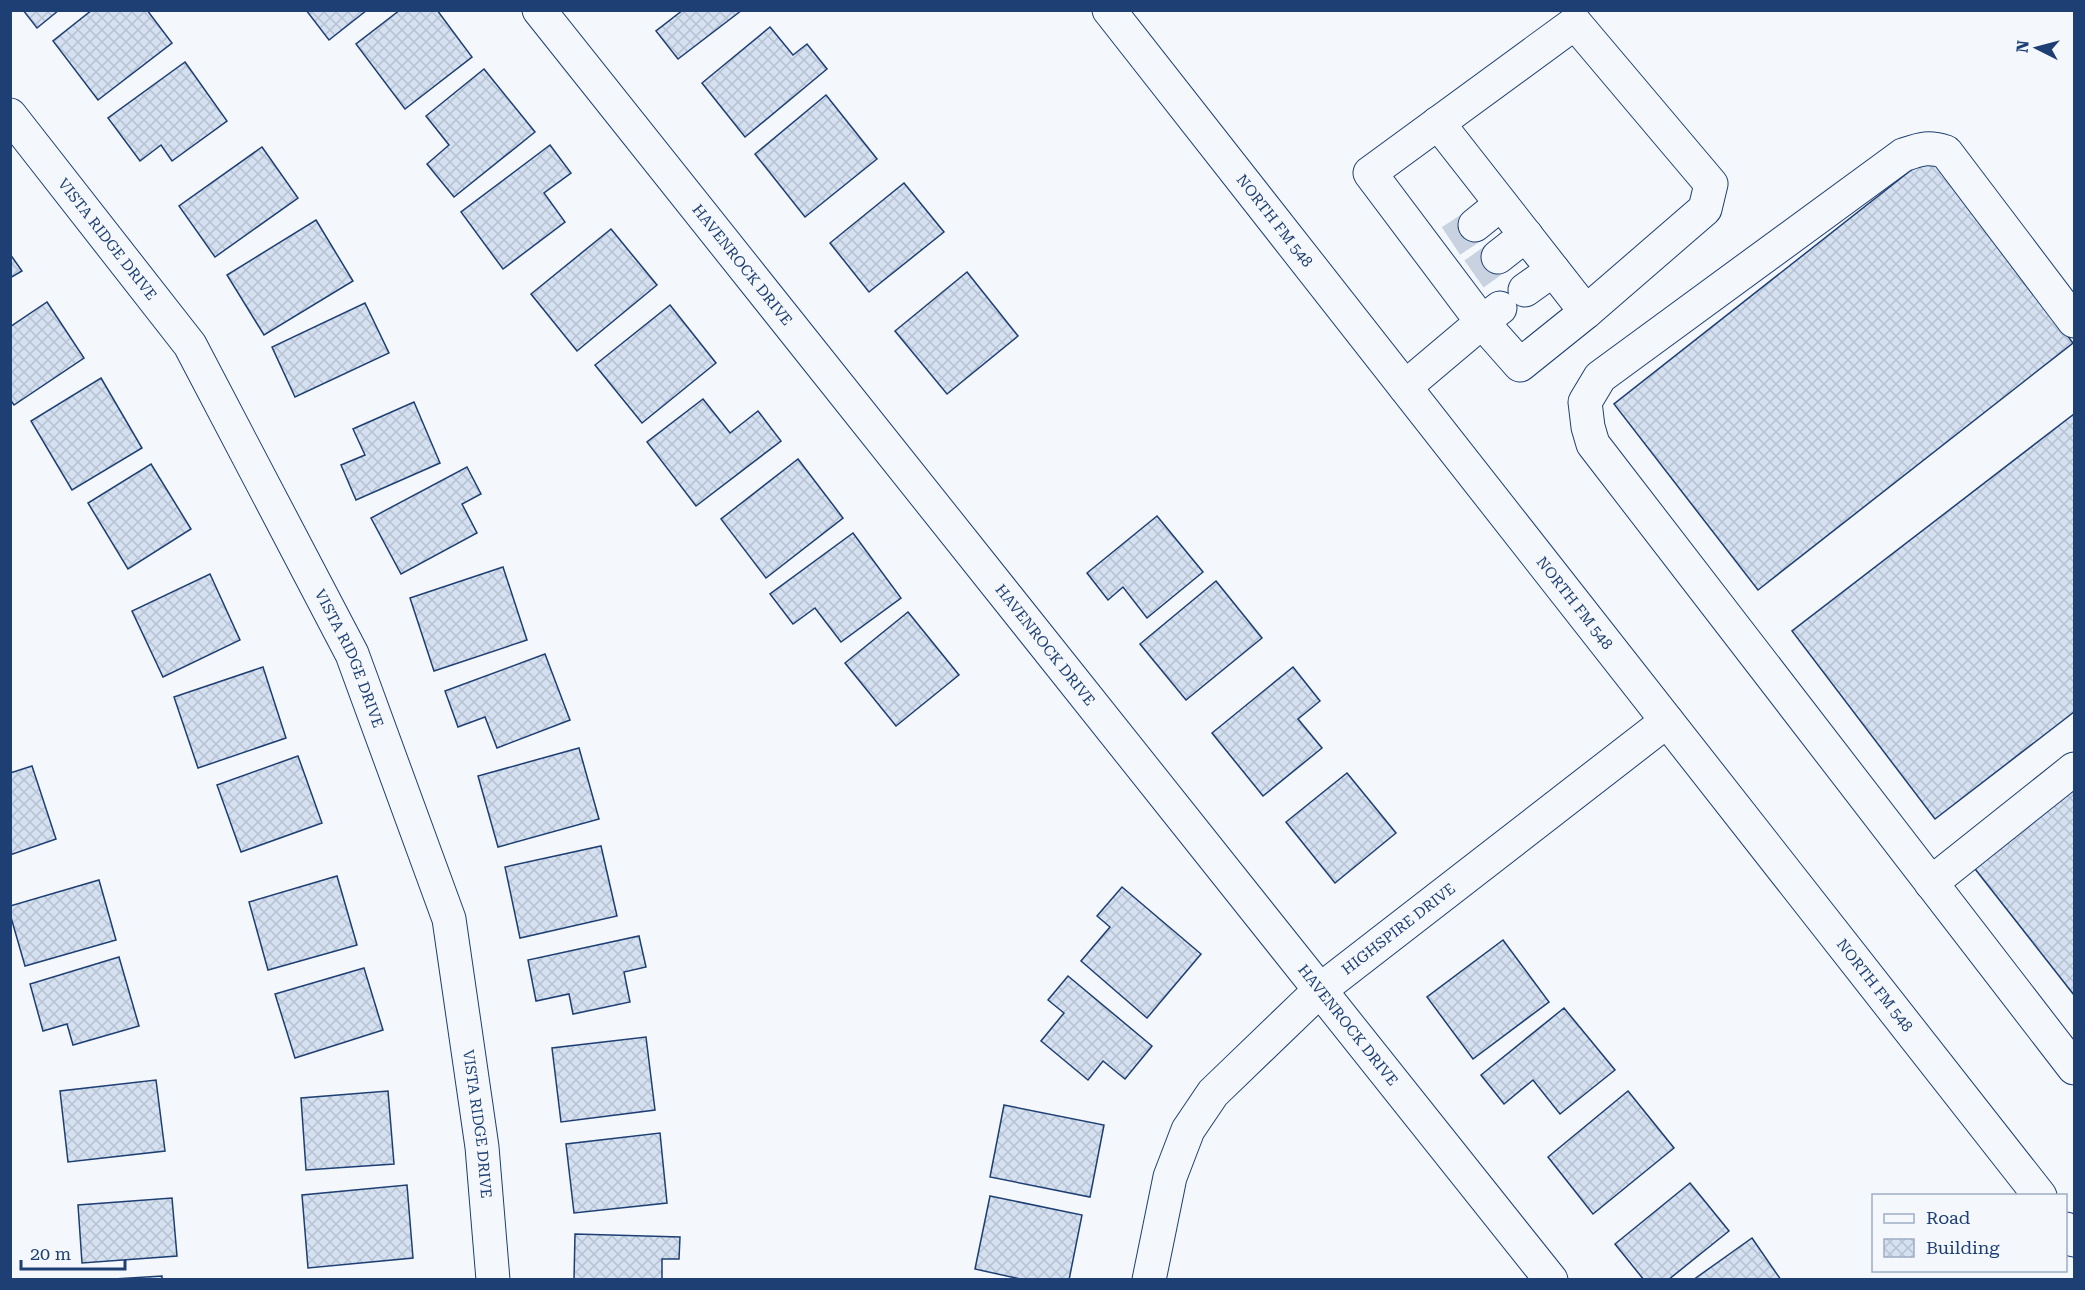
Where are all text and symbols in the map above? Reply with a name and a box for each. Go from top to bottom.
north arrow [2007,18,2067,78]
text: N [2012,39,2033,54]
street label: NORTH FM 548 [1233,171,1316,271]
street label: VISTA RIDGE DRIVE [54,175,161,304]
street label: HAVENROCK DRIVE [688,201,796,329]
street label: NORTH FM 548 [1533,553,1616,653]
street label: HAVENROCK DRIVE [991,581,1099,709]
street label: VISTA RIDGE DRIVE [311,586,387,730]
street label: HIGHSPIRE DRIVE [1338,880,1459,979]
street label: NORTH FM 548 [1833,935,1917,1035]
street label: HAVENROCK DRIVE [1294,961,1402,1089]
street label: VISTA RIDGE DRIVE [459,1048,495,1199]
legend [1872,1194,2067,1272]
text: Road [1926,1207,1971,1228]
scale bar [21,1233,124,1271]
text: Building [1926,1237,2000,1258]
text: 20 m [30,1243,71,1264]

